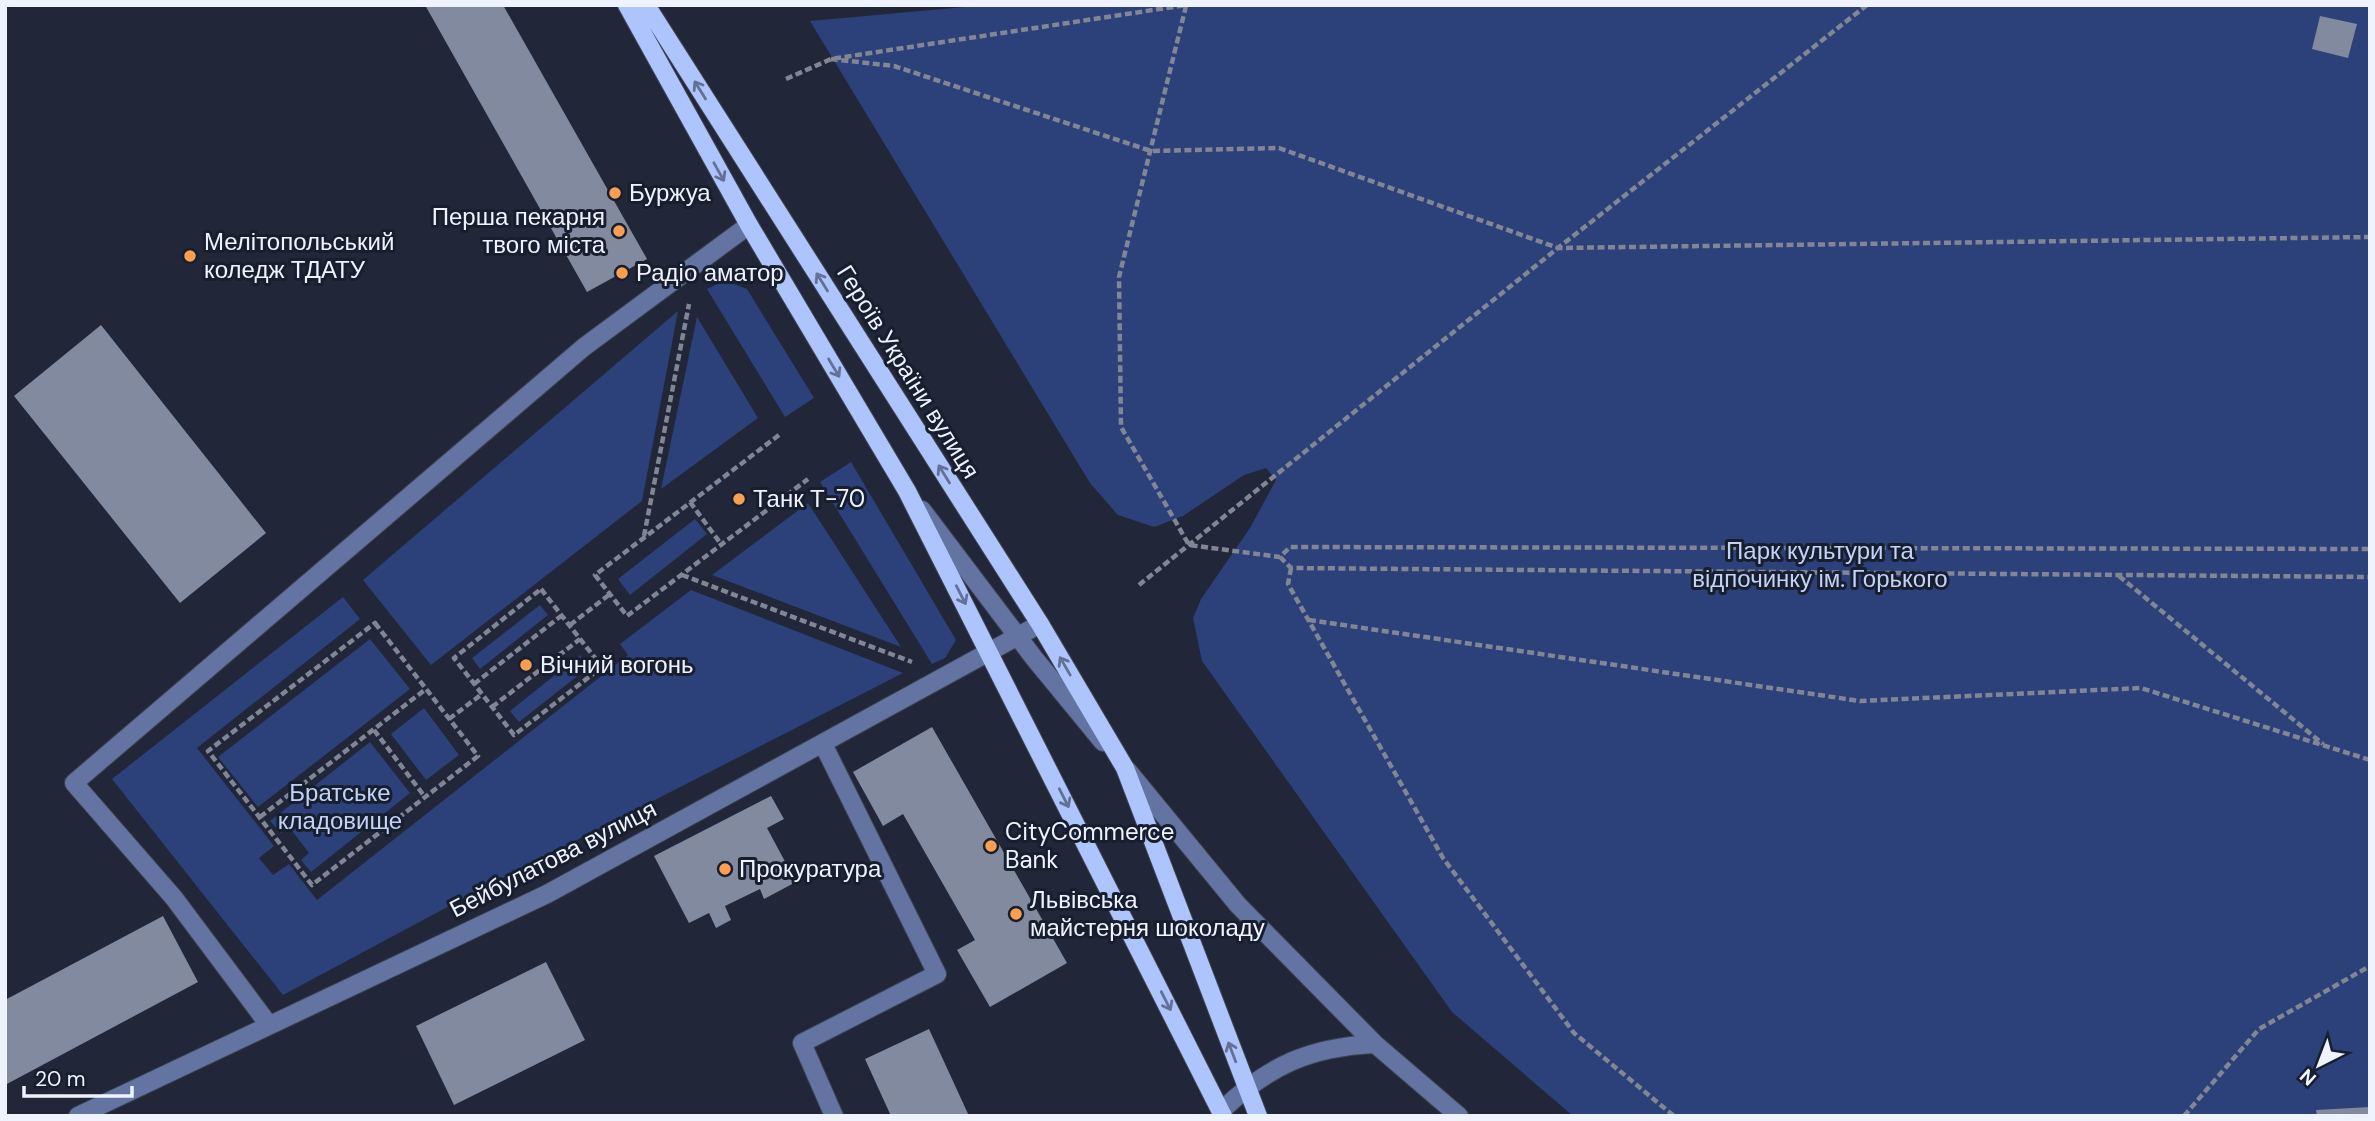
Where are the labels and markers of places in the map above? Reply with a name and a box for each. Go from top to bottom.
place label: Буржуа [629,177,711,208]
marker: Буржуа [607,185,623,201]
place label: Перша пекарня твого міста [432,201,606,260]
marker: Перша пекарня твого міста [611,223,627,239]
place label: Мелітопольський коледж ТДАТУ [204,226,394,285]
marker: Мелітопольський коледж ТДАТУ [182,248,198,264]
place label: Радіо аматор [636,257,784,288]
marker: Радіо аматор [614,265,630,281]
place label: Танк Т-70 [753,483,865,514]
marker: Танк Т-70 [731,491,747,507]
place label: Вічний вогонь [540,649,693,680]
marker: Вічний вогонь [518,657,534,673]
place label: CityCommerce Bank [1005,816,1174,875]
marker: CityCommerce Bank [983,838,999,854]
place label: Прокуратура [739,853,882,884]
marker: Прокуратура [717,861,733,877]
place label: Львівська майстерня шоколаду [1030,884,1265,943]
marker: Львівська майстерня шоколаду [1008,906,1024,922]

